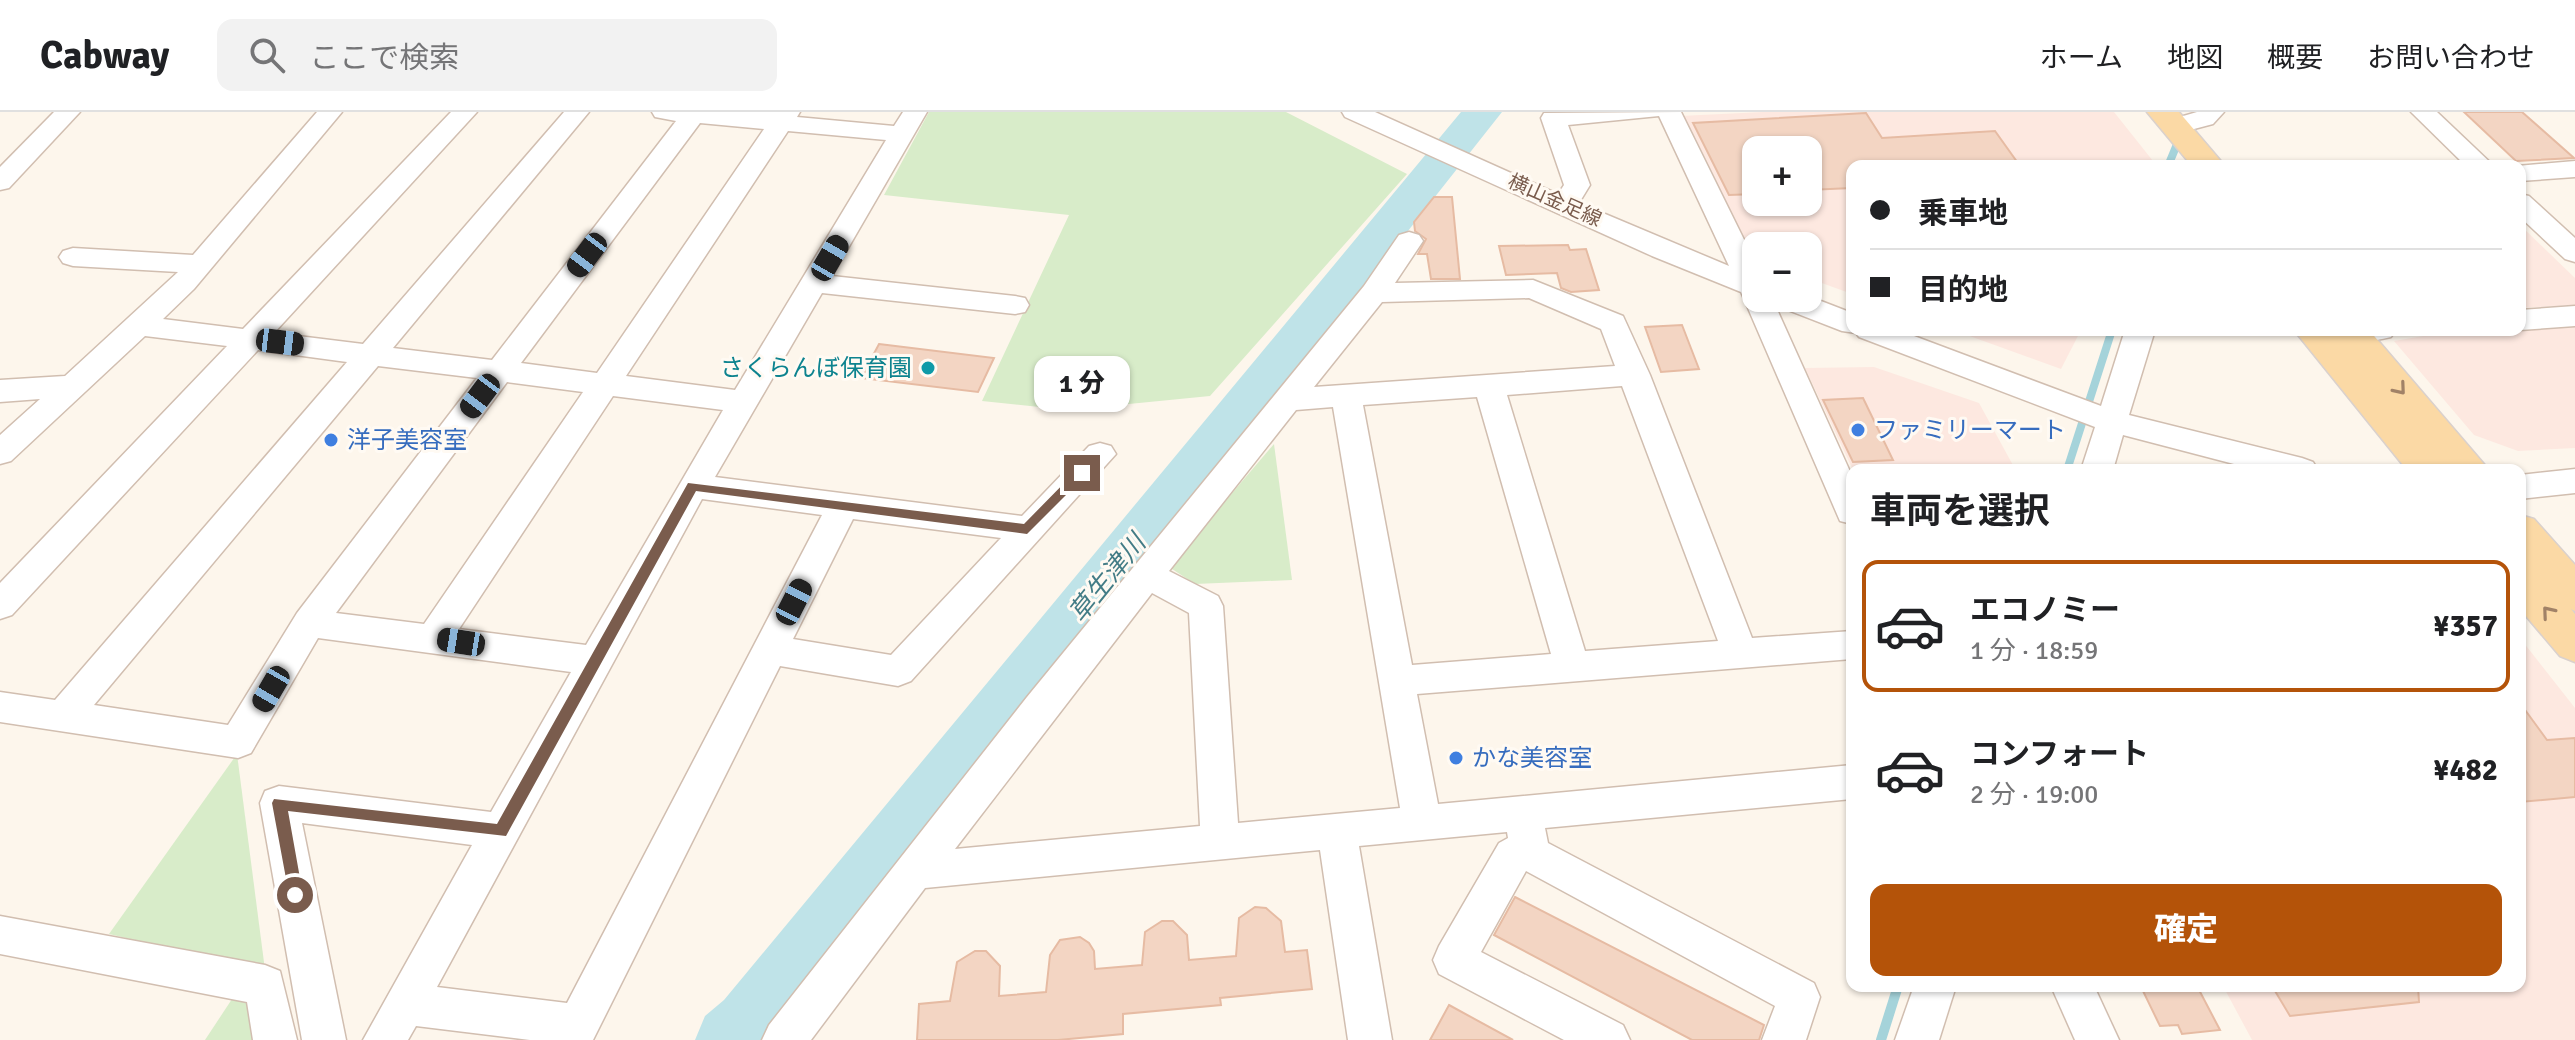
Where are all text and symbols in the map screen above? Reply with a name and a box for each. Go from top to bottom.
search box [217,19,777,91]
text: Cabway [40,32,169,79]
icon: search [245,33,289,77]
text: ここで検索 [309,40,459,77]
text: ホーム [2040,41,2123,75]
text: 地図 [2167,41,2223,75]
text: 概要 [2267,41,2323,75]
text: お問い合わせ [2367,41,2535,75]
map controls [1742,136,1822,312]
button: + [1742,136,1822,216]
street label: 横山金足線 [1504,169,1606,232]
text: 乗車地 [1918,195,2008,232]
car [563,229,611,281]
car [808,231,852,285]
button: − [1742,232,1822,312]
text: 目的地 [1918,272,2008,309]
car [255,327,305,357]
place label: さくらんぼ保育園 [720,353,912,383]
callout: 1 分 [1034,357,1130,413]
marker: さくらんぼ保育園 [919,359,937,377]
text: 1 分 [1059,368,1105,400]
car [456,370,504,422]
one-way arrow [2390,380,2405,395]
place label: ファミリーマート [1874,415,2066,445]
marker: ファミリーマート [1849,421,1867,439]
place label: 洋子美容室 [347,425,467,455]
marker: 洋子美容室 [322,431,340,449]
route end [1064,455,1100,491]
text: 車両を選択 [1870,489,2050,534]
water label: 草生津川 [1063,526,1155,629]
car [772,575,816,629]
icon: car [1874,590,1946,662]
text: エコノミー [1970,592,2120,629]
one-way arrow [2543,607,2557,621]
text: ¥357 [2433,608,2498,645]
car [435,626,487,658]
text: 1 分 · 18:59 [1970,635,2098,667]
car [249,662,293,716]
icon: car [1874,734,1946,806]
text: コンフォート [1970,736,2149,773]
place label: かな美容室 [1472,743,1592,773]
marker: かな美容室 [1447,749,1465,767]
text: ¥482 [2433,752,2498,789]
text: 2 分 · 19:00 [1970,779,2098,811]
route start [277,877,313,913]
button: 確定 [1870,884,2502,976]

